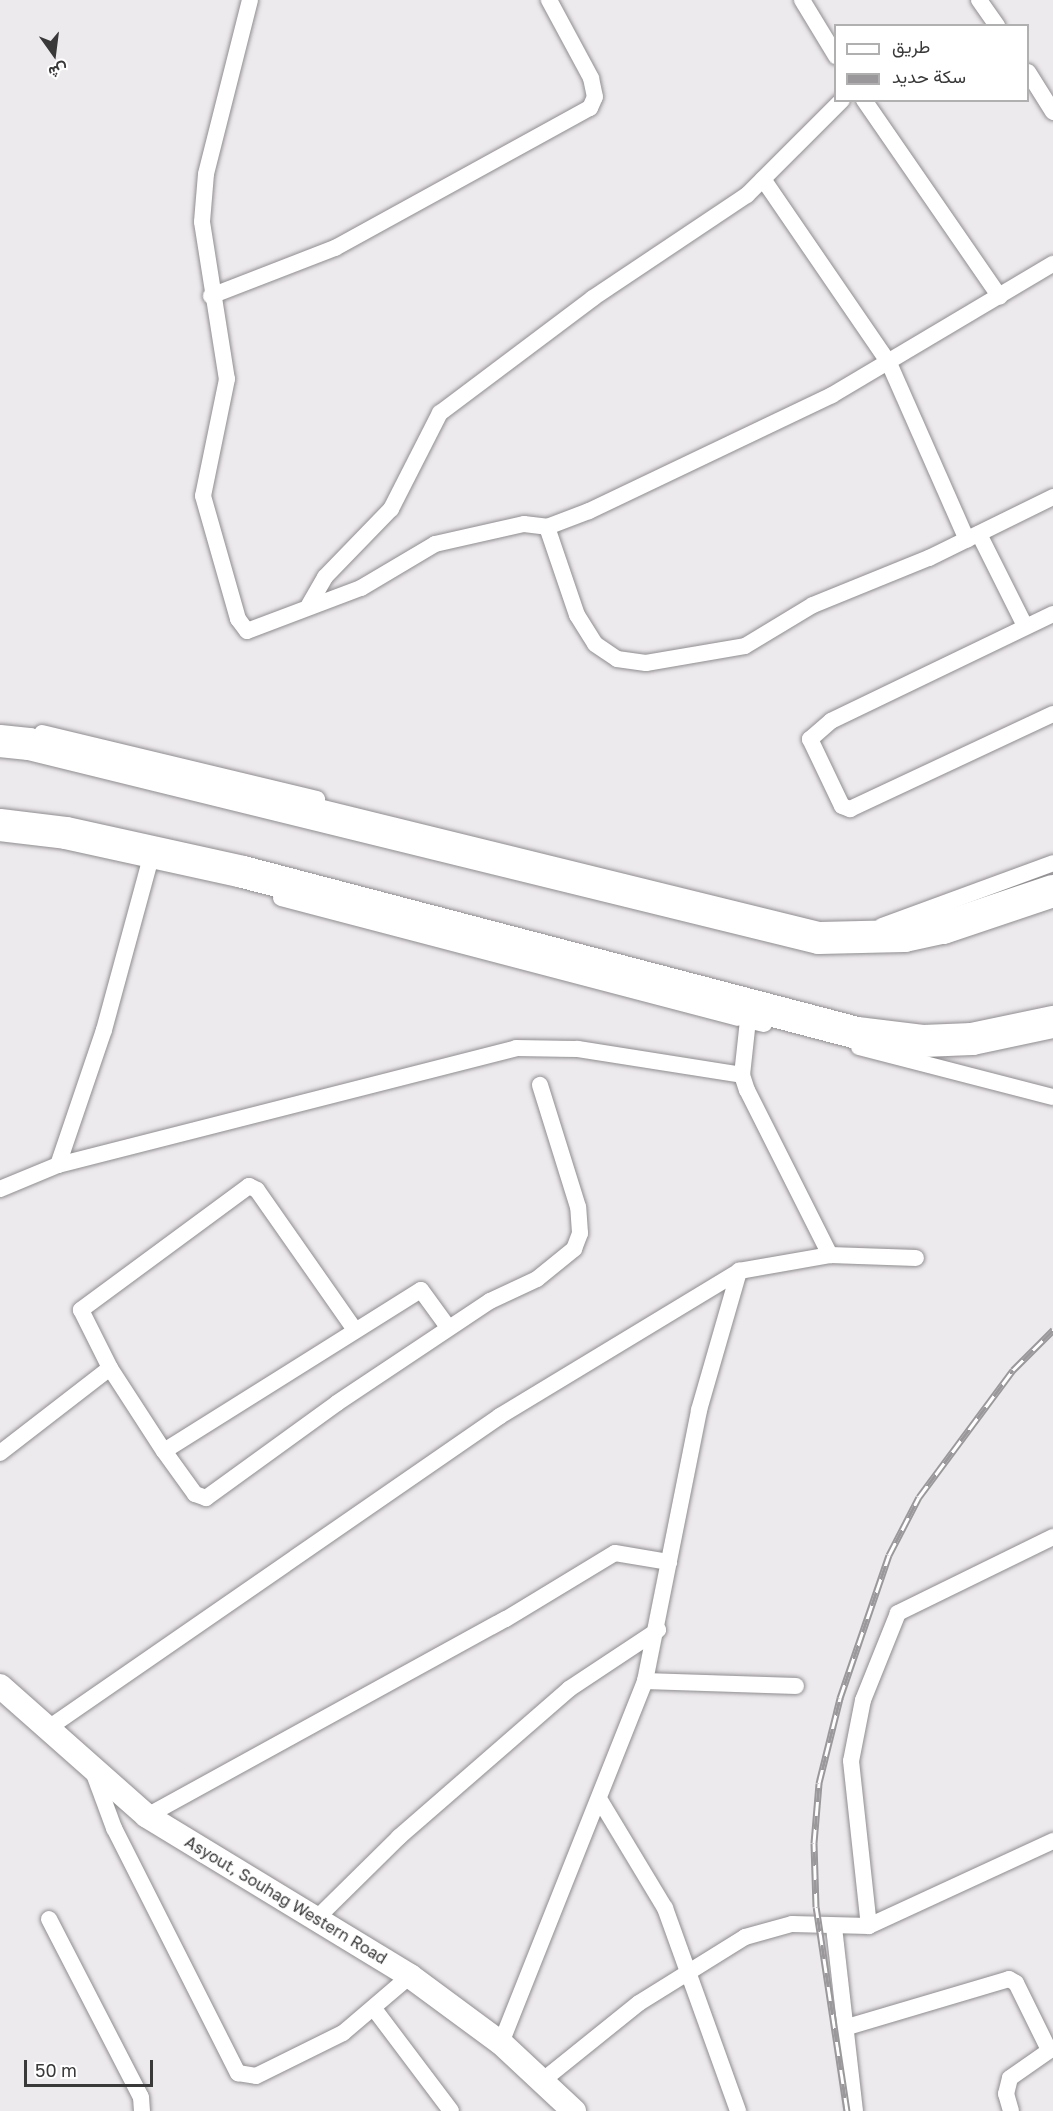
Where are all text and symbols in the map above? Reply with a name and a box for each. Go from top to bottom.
north arrow [24,24,84,84]
legend [834,24,1029,102]
text: طريق [892,35,930,57]
text: ش [47,59,70,83]
text: سكة حديد [892,65,966,87]
street label: Asyout, Souhag Western Road [181,1832,391,1968]
scale bar [27,2048,156,2086]
text: 50 m [35,2059,77,2081]

